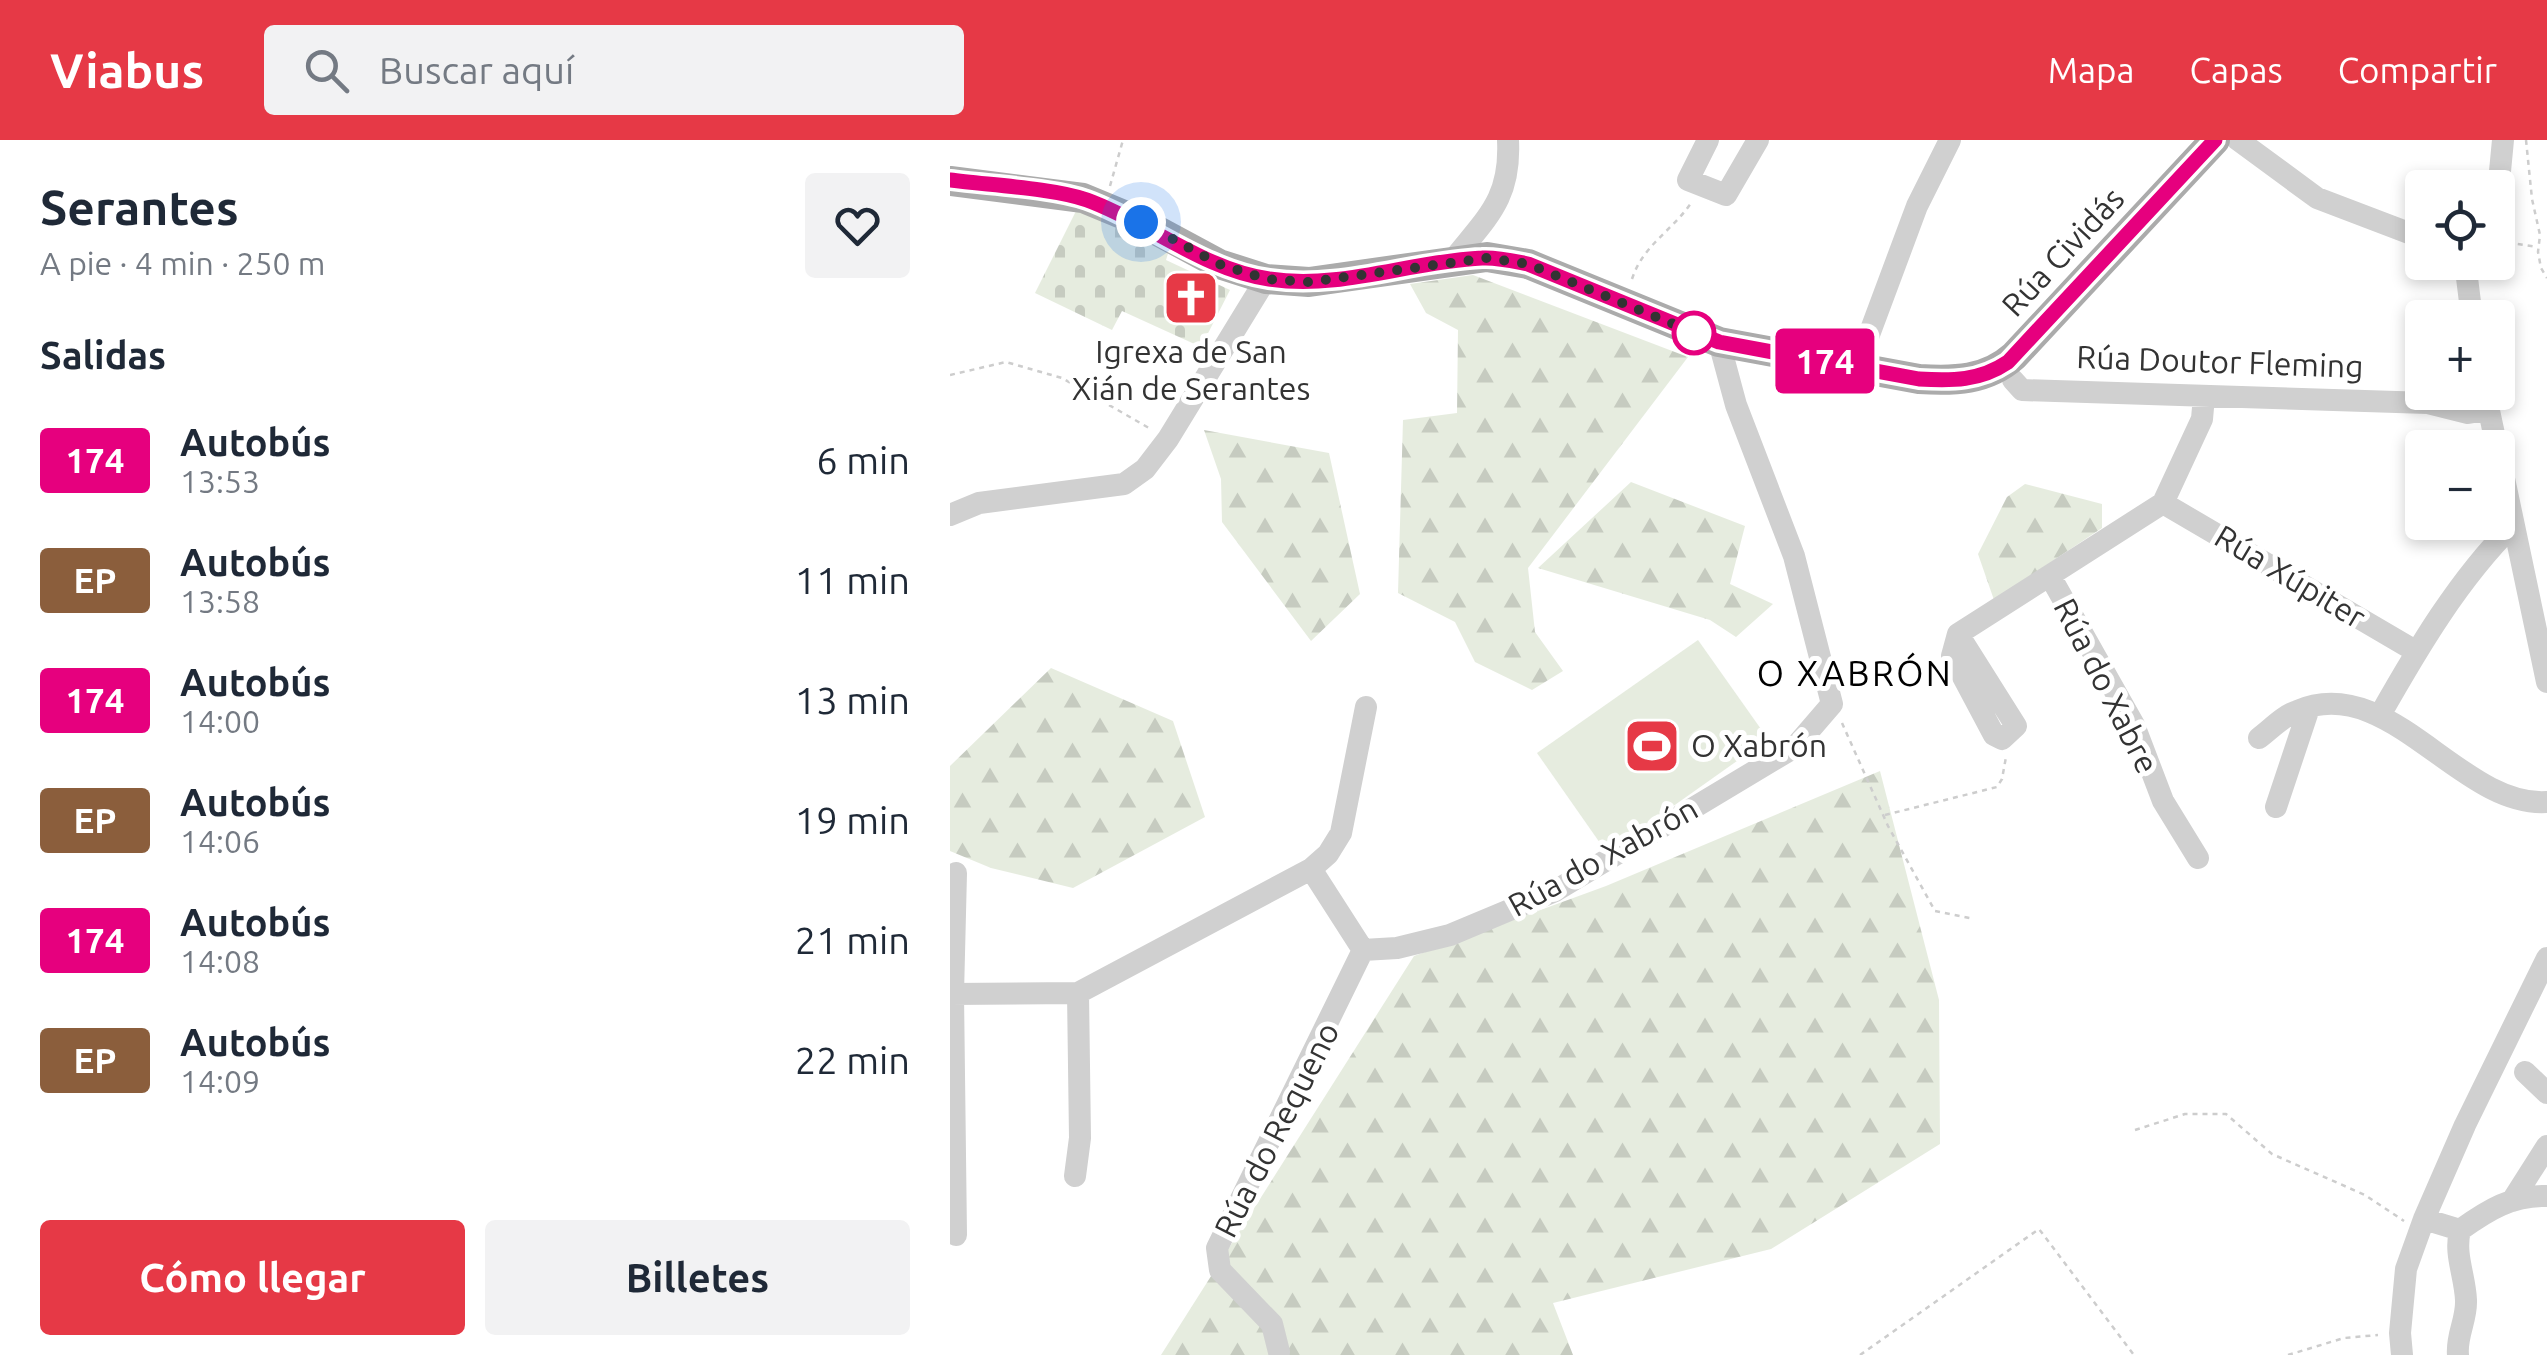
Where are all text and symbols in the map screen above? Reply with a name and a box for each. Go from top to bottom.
search box [264,25,964,115]
text: Viabus [50,43,204,97]
icon: search [299,43,354,98]
text: Buscar aquí [379,49,574,91]
text: Mapa [2048,50,2135,90]
text: Capas [2190,50,2283,90]
text: Compartir [2338,50,2497,90]
map controls [2405,170,2515,540]
button: locate [2405,170,2515,280]
button: heart [805,173,910,278]
text: Serantes [40,180,239,234]
street label: Rúa Cividás [1994,180,2131,323]
your location [1116,197,1166,247]
text: A pie · 4 min · 250 m [40,245,325,281]
church icon: Igrexa de San Xián de Serantes [1161,268,1221,328]
button: + [2405,300,2515,410]
unlabelled marker [1673,312,1715,354]
line badge: 174 [1768,328,1882,394]
place label: Igrexa de San Xián de Serantes [1072,333,1310,406]
text: Salidas [40,334,166,376]
street label: Rúa Doutor Fleming [2076,338,2364,384]
text: 174 [1795,341,1855,381]
text: Autobús [180,421,331,463]
button: − [2405,430,2515,540]
text: 6 min [816,439,910,481]
text: 174 [65,440,125,480]
text: 13:53 [180,463,260,499]
street label: Rúa Xúpiter [2209,517,2372,635]
text: Autobús [180,541,331,583]
text: 11 min [795,559,910,601]
text: EP [74,560,116,600]
text: 13:58 [180,583,260,619]
street label: Rúa do Xabre [2047,592,2166,779]
district label: O XABRÓN [1757,652,1953,693]
text: Autobús [180,661,331,703]
text: 13 min [795,679,910,721]
text: 174 [65,680,125,720]
text: 14:00 [180,703,260,739]
sports icon: O Xabrón [1622,716,1682,776]
place label: O Xabrón [1691,727,1827,763]
text: Autobús [180,781,331,823]
street label: Rúa do Xabrón [1502,789,1703,923]
text: 19 min [795,799,910,841]
text: EP [74,800,116,840]
text: 14:06 [180,823,260,859]
text: Autobús [180,901,331,943]
text: 21 min [795,919,910,961]
text: 174 [65,920,125,960]
text: 14:08 [180,943,260,979]
street label: Rúa do Requeno [1207,1016,1346,1243]
text: Autobús [180,1021,331,1063]
text: 22 min [795,1039,910,1081]
text: EP [74,1040,116,1080]
text: 14:09 [180,1063,260,1099]
button: Cómo llegar [40,1220,465,1335]
button: Billetes [485,1220,910,1335]

